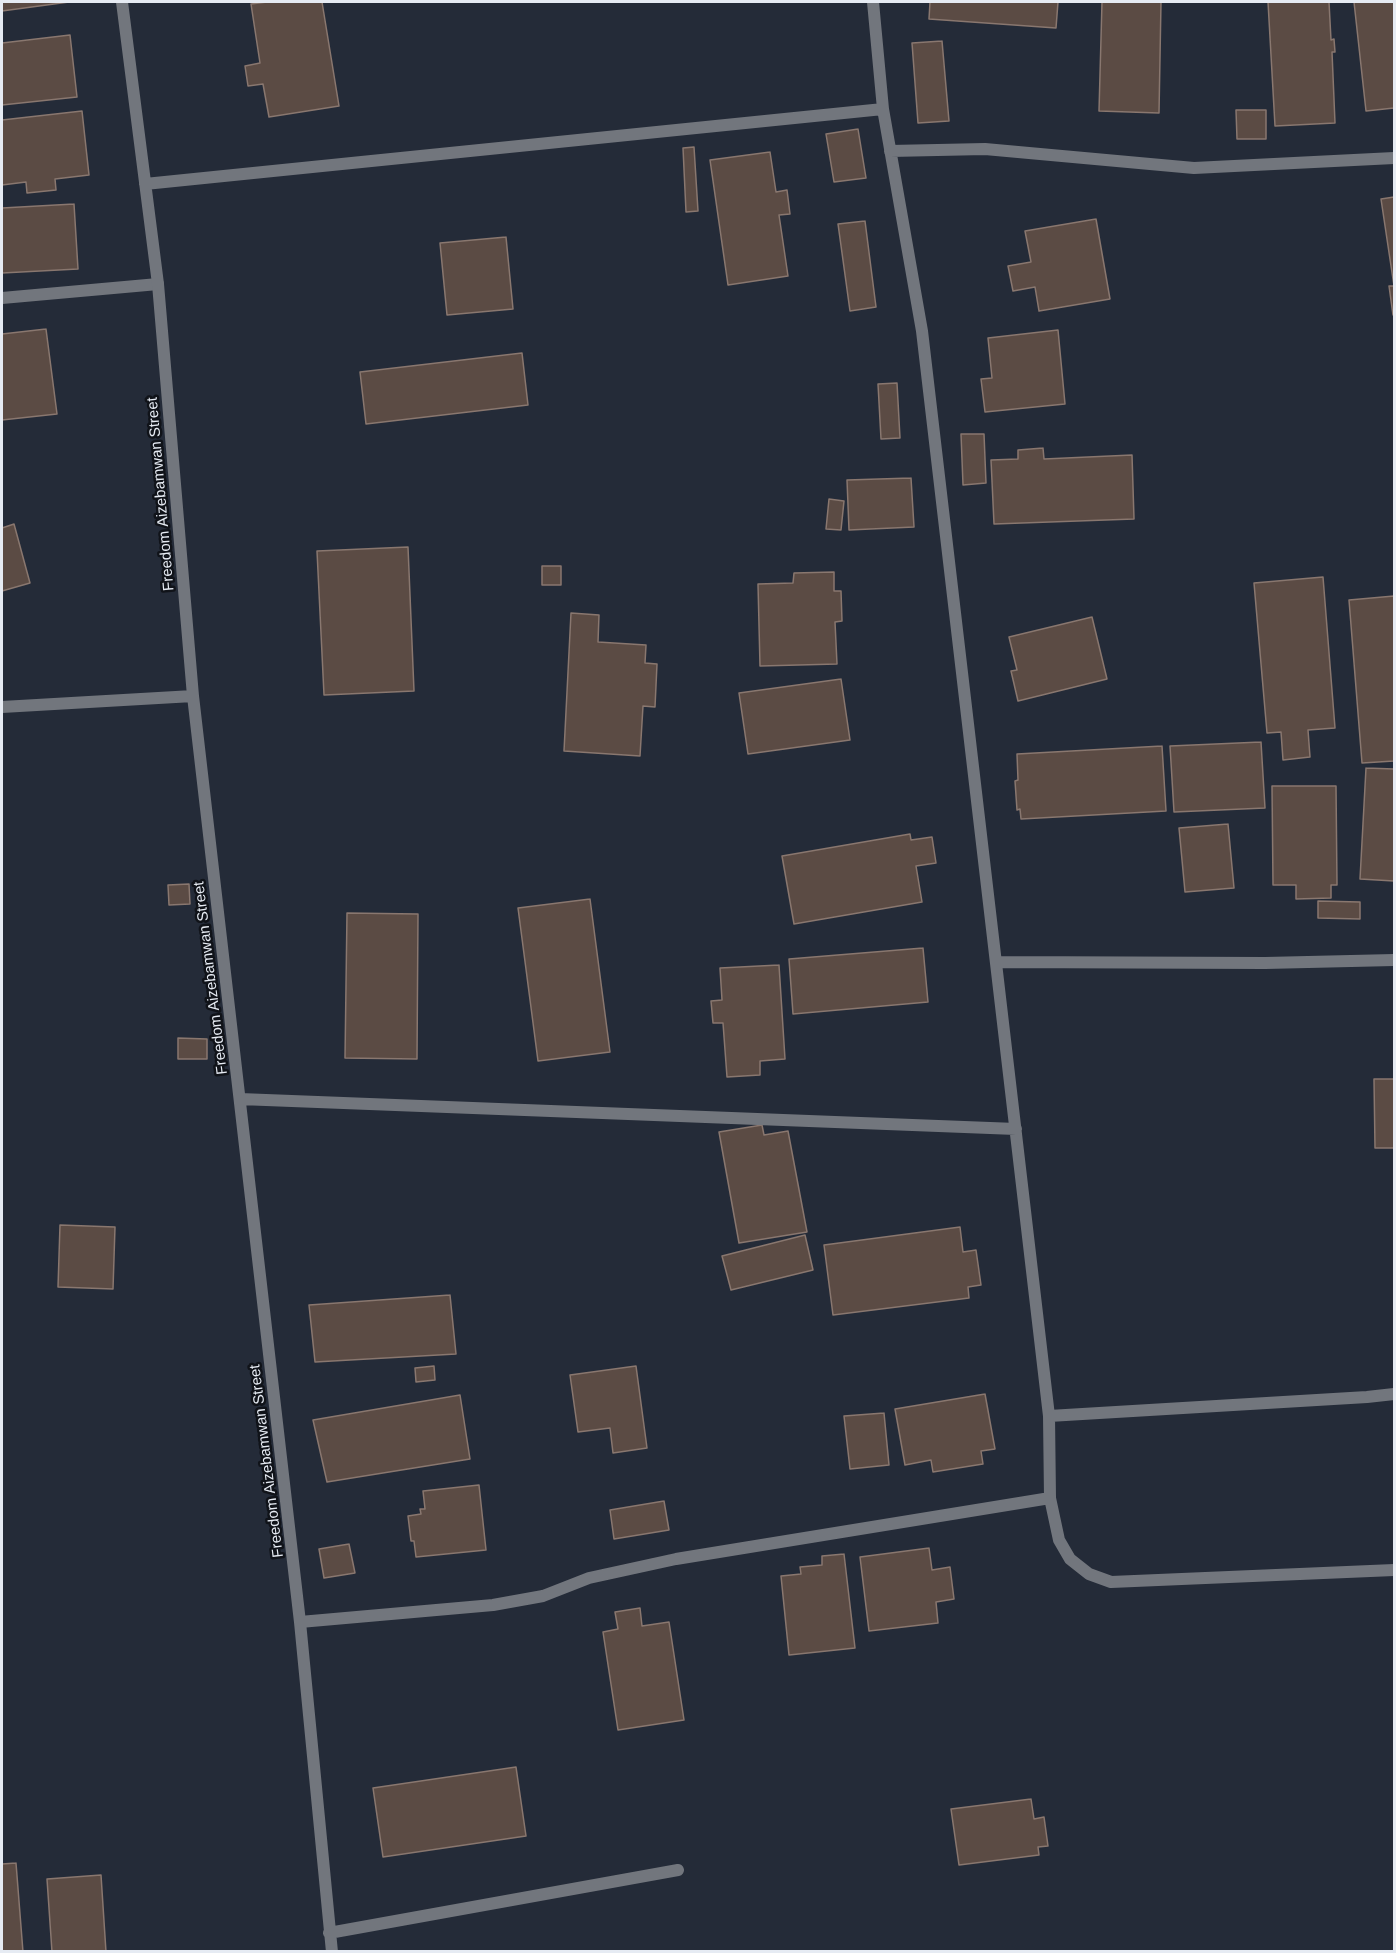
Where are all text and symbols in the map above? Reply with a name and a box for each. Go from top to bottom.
street label: Freedom Aizebamwan Street [144,396,178,592]
street label: Freedom Aizebamwan Street [190,881,232,1075]
street label: Freedom Aizebamwan Street [246,1364,288,1558]

